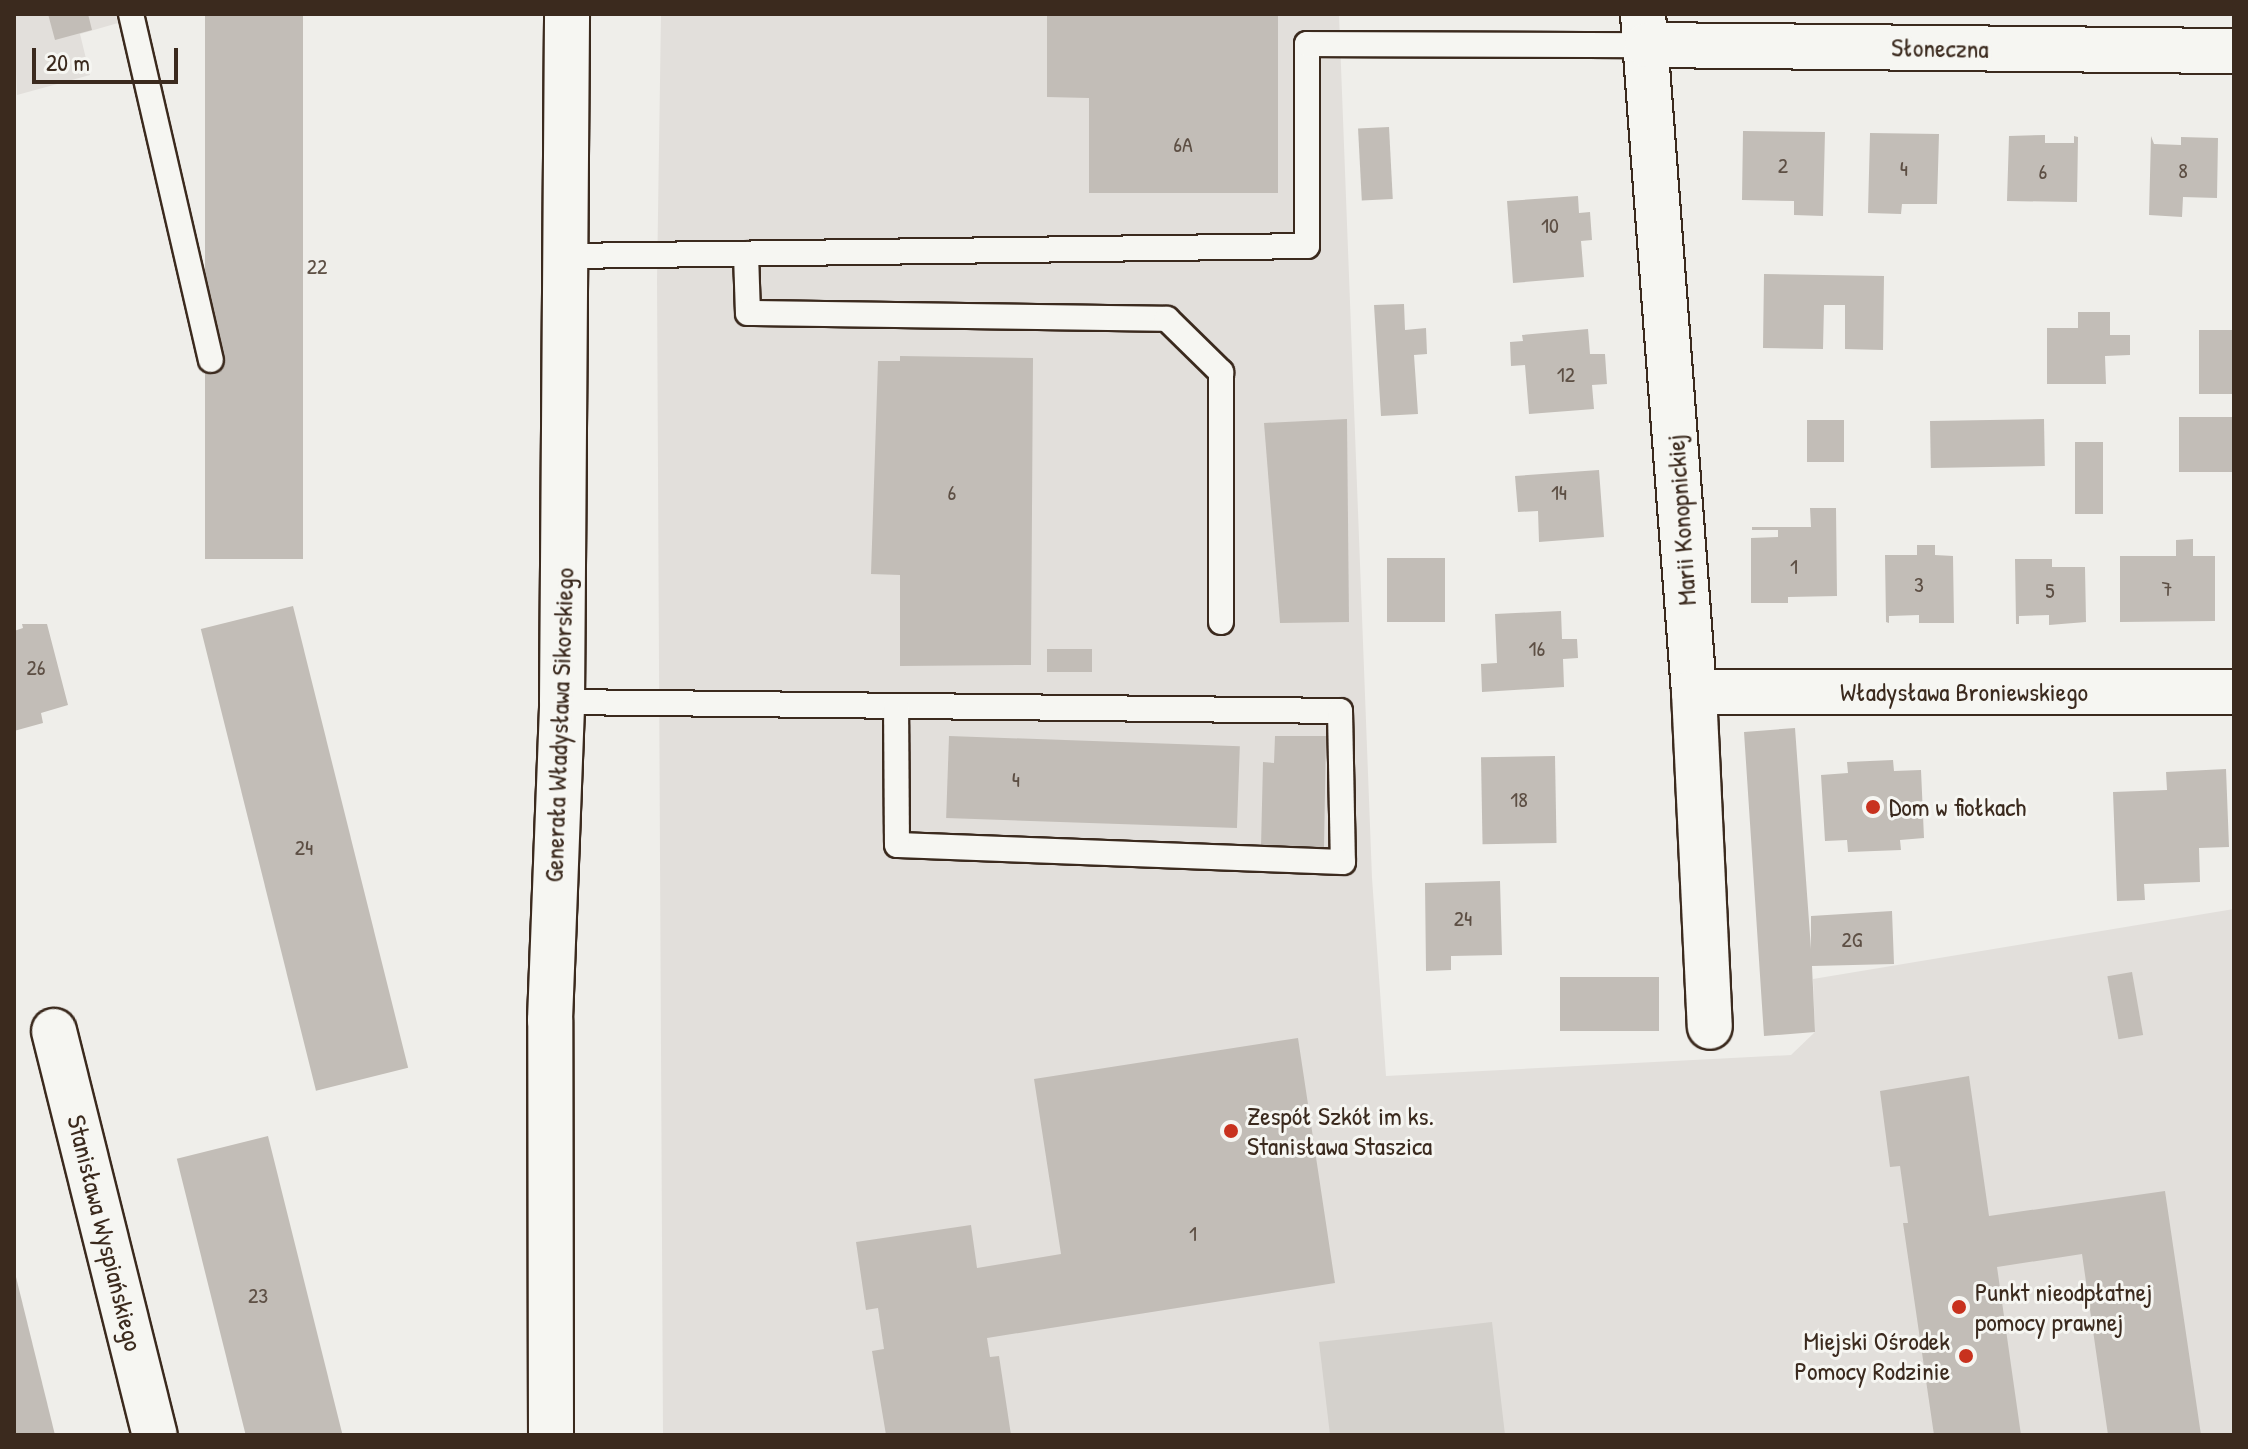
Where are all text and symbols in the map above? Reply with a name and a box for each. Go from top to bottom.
scale bar [36,32,182,82]
street label: Słoneczna [1891,32,1989,64]
text: 20 m [46,46,90,78]
house number: 6A [1173,132,1193,158]
house number: 2 [1778,153,1788,179]
house number: 4 [1900,156,1908,182]
house number: 8 [2178,158,2188,184]
house number: 6 [2039,159,2047,185]
house number: 10 [1541,213,1559,239]
house number: 22 [307,254,327,280]
house number: 12 [1557,362,1575,388]
street label: Marii Konopnickiej [1659,433,1703,607]
house number: 6 [948,480,956,506]
house number: 14 [1551,480,1567,506]
house number: 1 [1790,554,1798,580]
street label: Generała Władysława Sikorskiego [538,567,580,883]
house number: 3 [1914,572,1924,598]
house number: 7 [2162,576,2172,602]
house number: 5 [2045,578,2055,604]
house number: 16 [1529,636,1545,662]
house number: 26 [26,655,46,681]
street label: Władysława Broniewskiego [1840,676,2088,708]
house number: 4 [1012,767,1020,793]
house number: 18 [1510,787,1528,813]
place label: Dom w fiołkach [1889,791,2026,823]
marker: Dom w fiołkach [1864,798,1882,816]
house number: 24 [295,835,313,861]
house number: 24 [1454,906,1472,932]
house number: 2G [1842,927,1862,953]
place label: Zespół Szkół im ks. Stanisława Staszica [1247,1100,1434,1162]
street label: Stanisława Wyspiańskiego [61,1112,149,1354]
marker: Zespół Szkół im ks. Stanisława Staszica [1222,1122,1240,1140]
house number: 1 [1189,1221,1197,1247]
place label: Punkt nieodpłatnej pomocy prawnej [1975,1276,2152,1338]
house number: 23 [248,1283,268,1309]
marker: Punkt nieodpłatnej pomocy prawnej [1950,1298,1968,1316]
place label: Miejski Ośrodek Pomocy Rodzinie [1794,1325,1950,1386]
marker: Miejski Ośrodek Pomocy Rodzinie [1957,1347,1975,1365]

